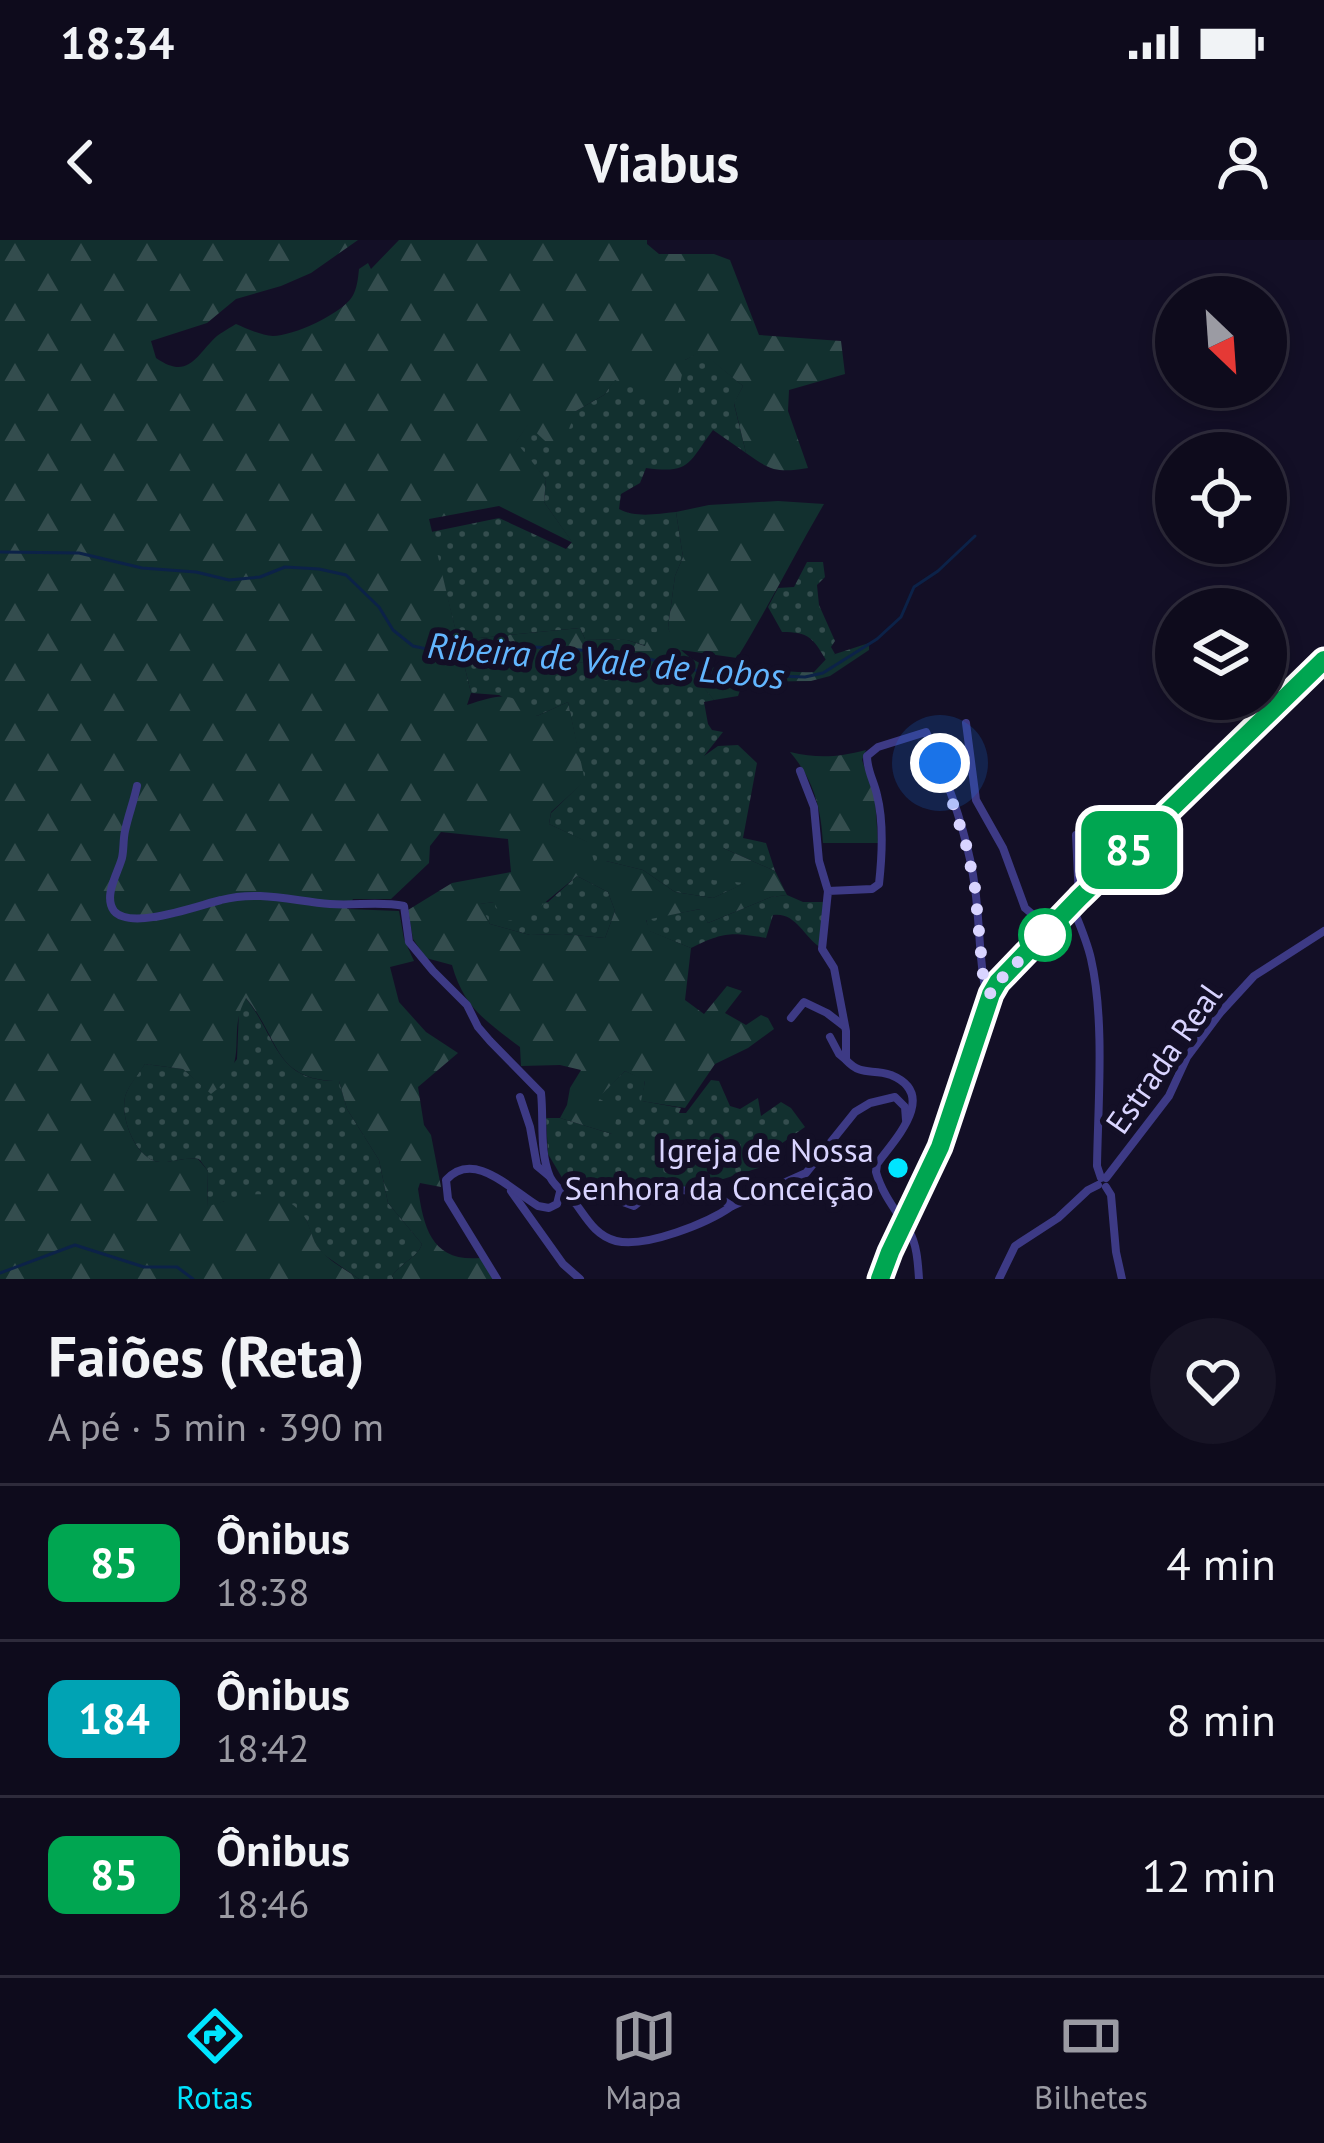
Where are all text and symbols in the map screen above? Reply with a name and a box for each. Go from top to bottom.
text: 18:34 [60,13,174,71]
text: Viabus [585,127,739,197]
icon: back [48,129,114,195]
icon: person [1210,129,1276,195]
north arrow [1155,276,1287,408]
map controls [1155,276,1287,720]
button: locate [1155,432,1287,564]
button: layers [1155,588,1287,720]
water label: Ribeira de Vale de Lobos [426,621,787,699]
your location [910,733,970,793]
line badge: 85 [1075,811,1183,889]
text: 85 [1105,822,1153,877]
unlabelled marker [1020,910,1070,960]
street label: Estrada Real [1095,974,1231,1142]
place label: Igreja de Nossa Senhora da Conceição [564,1128,874,1209]
marker: Igreja de Nossa Senhora da Conceição [885,1155,911,1181]
button: heart [1150,1318,1276,1444]
text: Faiões (Reta) [48,1319,365,1393]
text: A pé · 5 min · 390 m [48,1401,384,1452]
text: Ônibus [216,1508,350,1566]
text: 4 min [1166,1534,1276,1592]
text: 85 [90,1535,138,1590]
text: 18:38 [216,1566,310,1617]
text: Ônibus [216,1664,350,1722]
text: 8 min [1166,1690,1276,1748]
text: 184 [78,1691,150,1746]
text: 18:42 [216,1722,310,1773]
text: Ônibus [216,1820,350,1878]
text: 12 min [1142,1846,1276,1904]
text: 85 [90,1847,138,1902]
text: 18:46 [216,1878,310,1929]
tab: Rotas [176,2003,253,2118]
tab: Mapa [605,2003,682,2118]
tab: Bilhetes [1034,2003,1148,2118]

